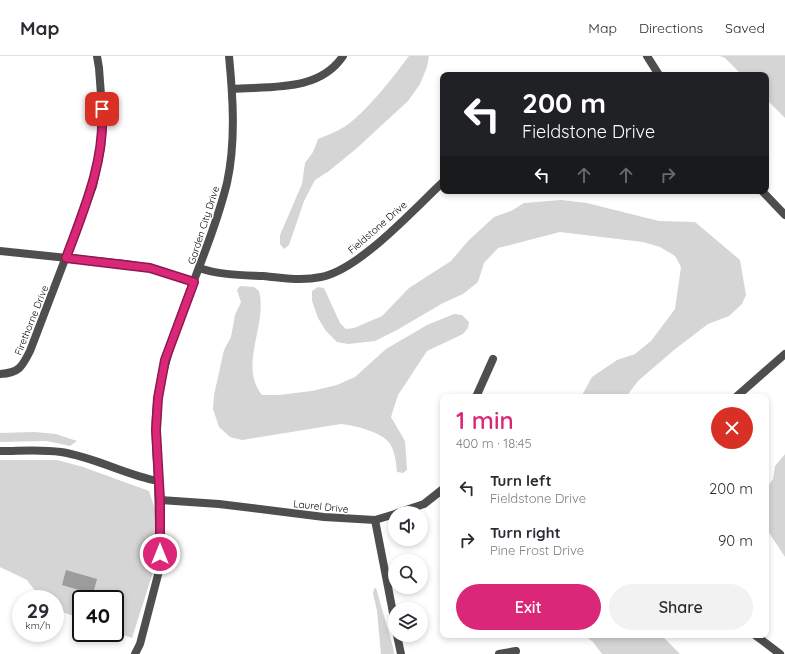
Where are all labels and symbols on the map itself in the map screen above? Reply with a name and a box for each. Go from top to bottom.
pin [85,92,119,126]
street label: Garden City Drive [185,184,222,266]
street label: Fieldstone Drive [345,198,410,257]
street label: Firethorne Drive [12,283,52,357]
street label: Laurel Drive [293,497,349,516]
position arrow [139,533,181,575]
speed limit sign: 40 [72,590,124,642]

